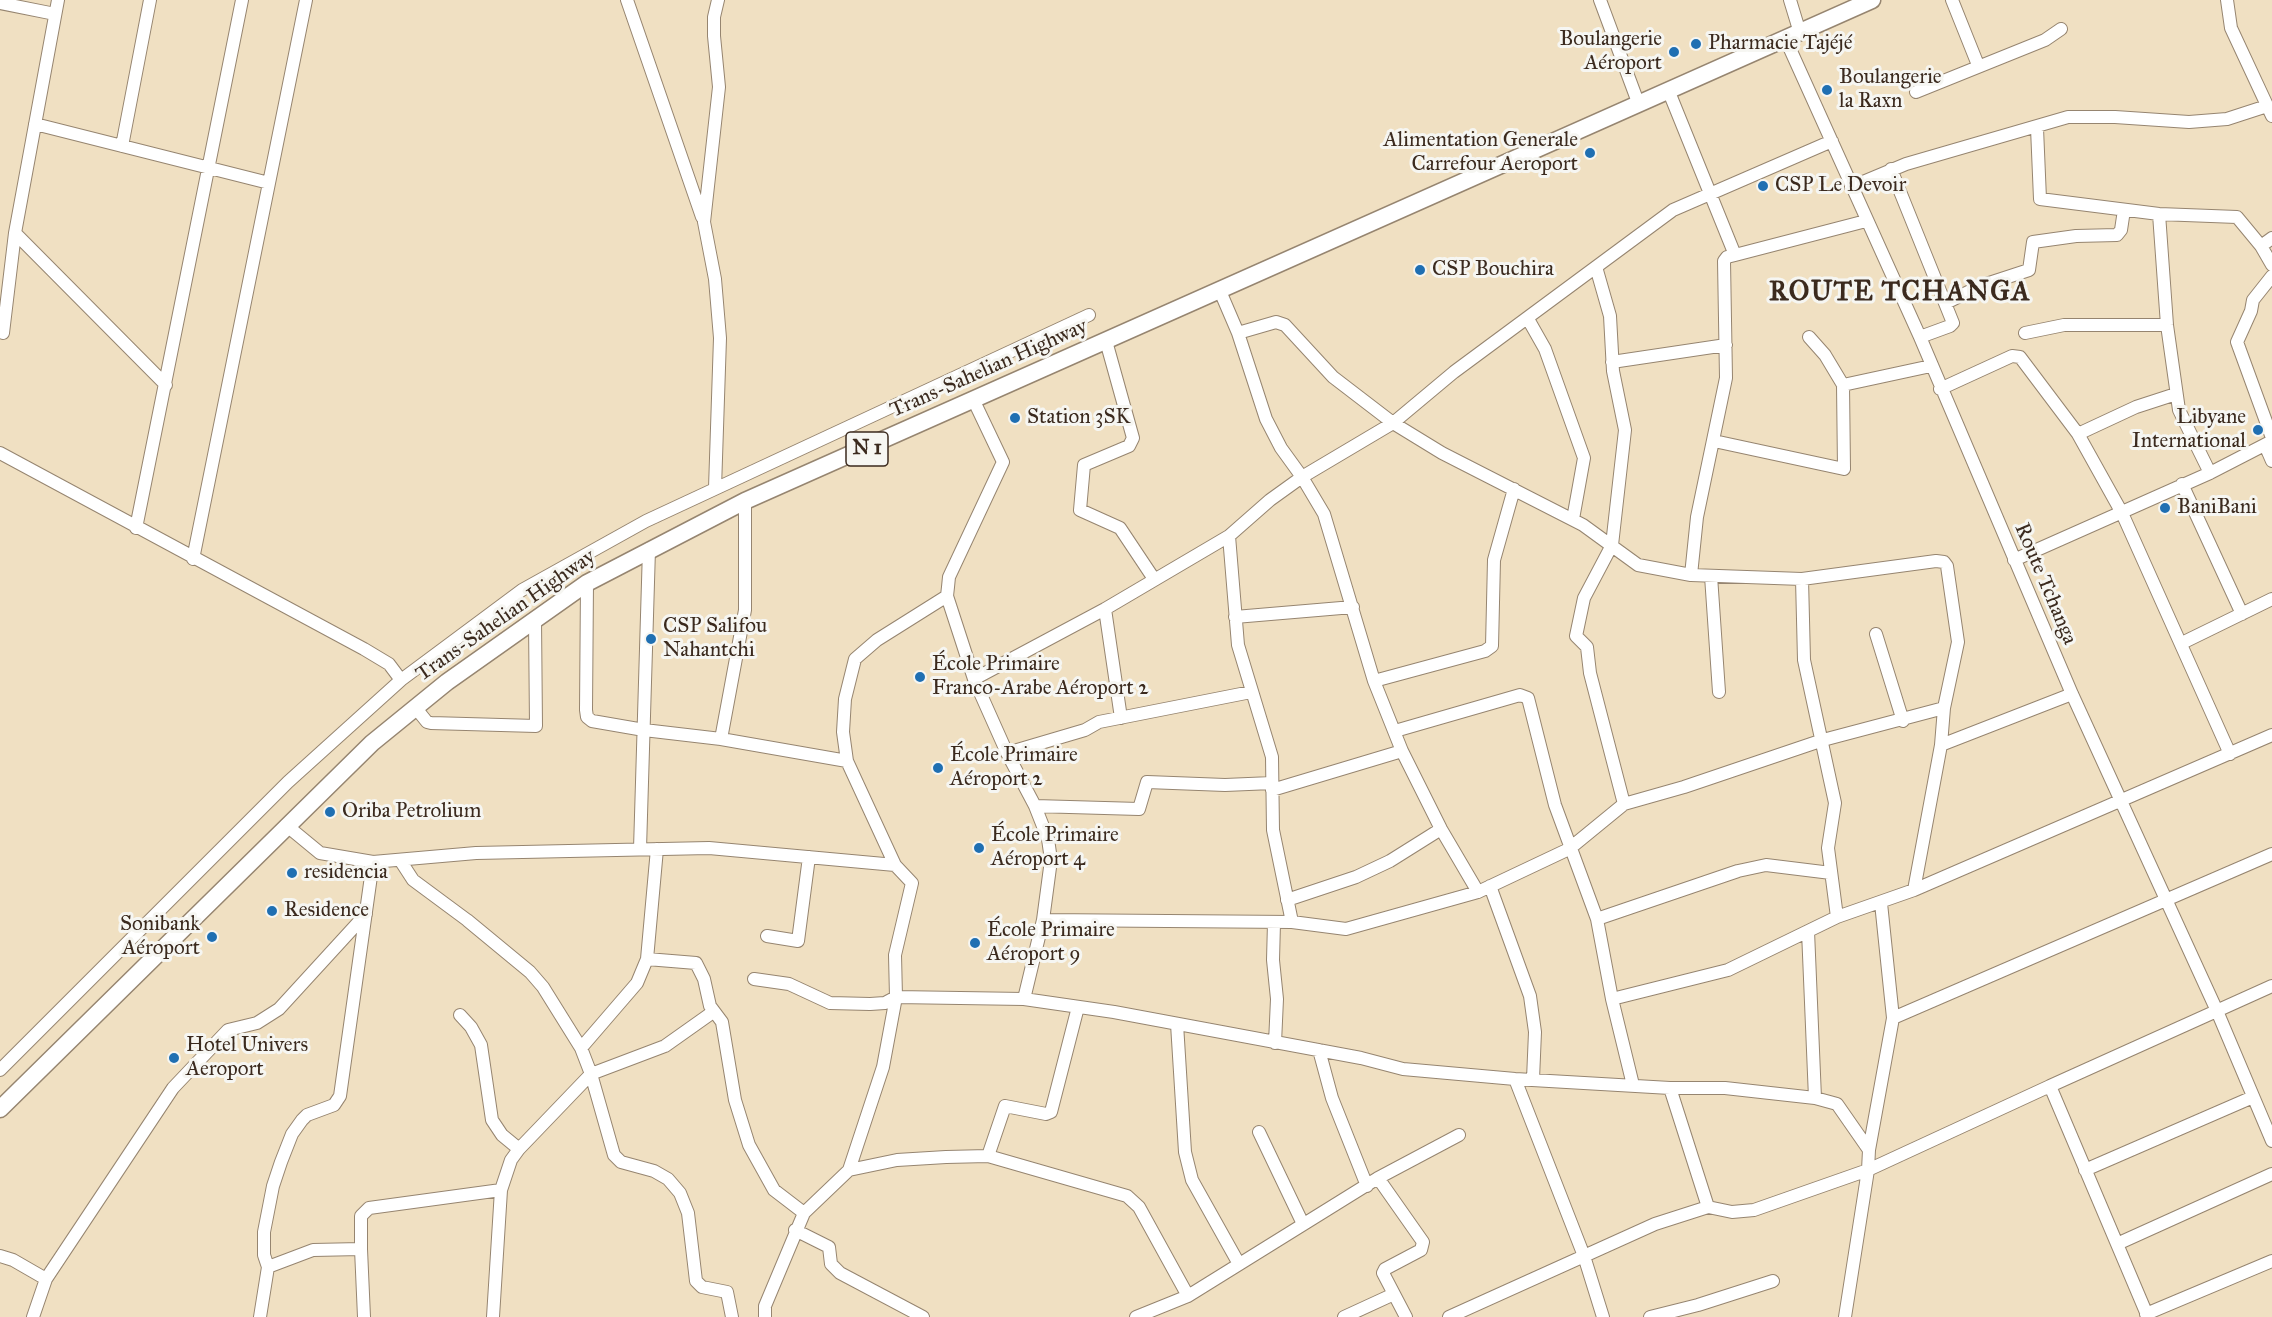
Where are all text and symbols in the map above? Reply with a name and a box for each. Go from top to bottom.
place label: Boulangerie Aéroport [1559,27,1662,77]
place label: Pharmacie Tajéjé [1708,31,1852,57]
marker: Pharmacie Tajéjé [1689,37,1703,51]
marker: Boulangerie Aéroport [1667,45,1681,59]
place label: Boulangerie la Raxn [1839,65,1942,115]
marker: Boulangerie la Raxn [1820,83,1834,97]
place label: Alimentation Generale Carrefour Aeroport [1383,128,1578,178]
marker: Alimentation Generale Carrefour Aeroport [1583,146,1597,160]
place label: CSP Le Devoir [1775,173,1906,199]
marker: CSP Le Devoir [1756,179,1770,193]
place label: CSP Bouchira [1432,257,1554,283]
marker: CSP Bouchira [1413,263,1427,277]
district label: ROUTE TCHANGA [1769,277,2031,309]
street label: Trans-Sahelian Highway [887,314,1091,424]
place label: Station 3SK [1027,405,1130,431]
place label: Libyane International [2132,405,2246,455]
marker: Station 3SK [1008,411,1022,425]
marker: Libyane International [2251,423,2265,437]
road number: N 1 [846,432,888,466]
place label: BaniBani [2177,495,2257,521]
marker: BaniBani [2158,501,2172,515]
street label: Route Tchanga [2008,520,2082,648]
street label: Trans-Sahelian Highway [411,545,601,687]
place label: CSP Salifou Nahantchi [663,614,767,664]
marker: CSP Salifou Nahantchi [644,632,658,646]
place label: École Primaire Franco-Arabe Aéroport 2 [932,652,1149,702]
marker: École Primaire Franco-Arabe Aéroport 2 [913,670,927,684]
place label: École Primaire Aéroport 2 [950,743,1078,793]
marker: École Primaire Aéroport 2 [931,761,945,775]
place label: Oriba Petrolium [342,799,481,825]
marker: Oriba Petrolium [323,805,337,819]
place label: École Primaire Aéroport 4 [991,823,1119,873]
marker: École Primaire Aéroport 4 [972,841,986,855]
place label: residencia [304,860,388,886]
marker: residencia [285,866,299,880]
place label: Residence [284,898,369,924]
marker: Residence [265,904,279,918]
place label: Sonibank Aéroport [120,912,200,962]
place label: École Primaire Aéroport 9 [987,918,1115,968]
marker: Sonibank Aéroport [205,930,219,944]
marker: École Primaire Aéroport 9 [968,936,982,950]
place label: Hotel Univers Aeroport [186,1033,308,1083]
marker: Hotel Univers Aeroport [167,1051,181,1065]

